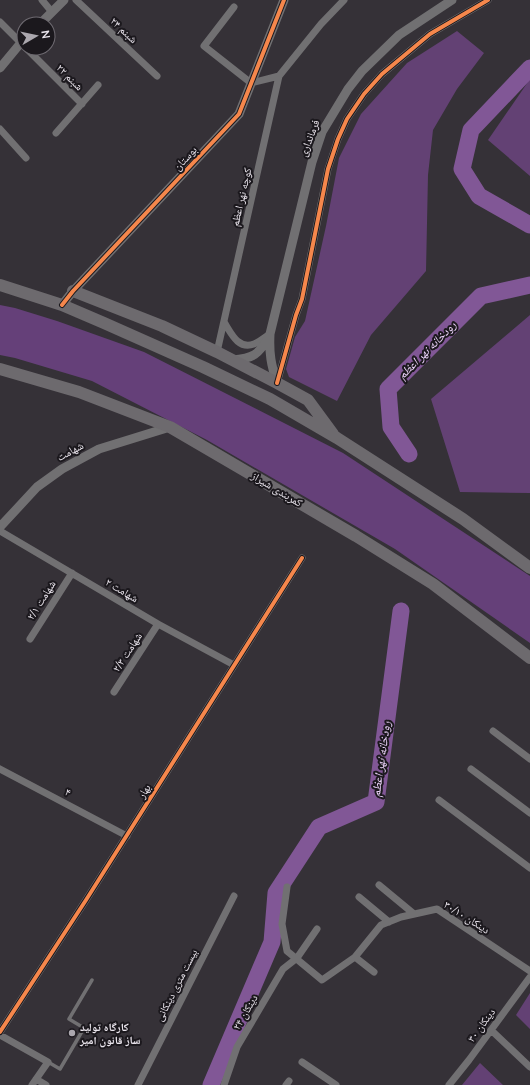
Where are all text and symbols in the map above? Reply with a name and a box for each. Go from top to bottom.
street label: ۲۴ شبنم [107,14,141,47]
north arrow [16,16,56,56]
text: N [37,29,53,40]
street label: ۲۲ شبنم [53,61,86,94]
street label: فرمانداری [296,117,324,159]
street label: بوستان [170,143,201,174]
street label: کوچه نهر اعظم [227,166,256,228]
water label: رودخانه نهر اعظم [394,317,460,383]
street label: شهامت [54,438,86,465]
street label: کمربندی شیراز [248,468,305,511]
street label: ۲ شهامت [102,575,141,606]
street label: ۲/۱ شهامت [23,578,59,623]
street label: ۲/۳ شهامت [109,630,146,675]
water label: رودخانه نهر اعظم [368,720,394,798]
street label: بهار [134,781,155,802]
street label: ۴ [62,785,74,800]
street label: ۳۰/۱۰ دینکان [441,897,493,938]
street label: بیست متری دینکانی [152,947,201,1024]
street label: ۲۴ دینکان [229,991,262,1033]
street label: ۳۰ دینکان [464,1005,499,1045]
place label: کارگاه تولید ساز قانون امیر [79,1020,141,1048]
marker: کارگاه تولید ساز قانون امیر [67,1028,77,1038]

